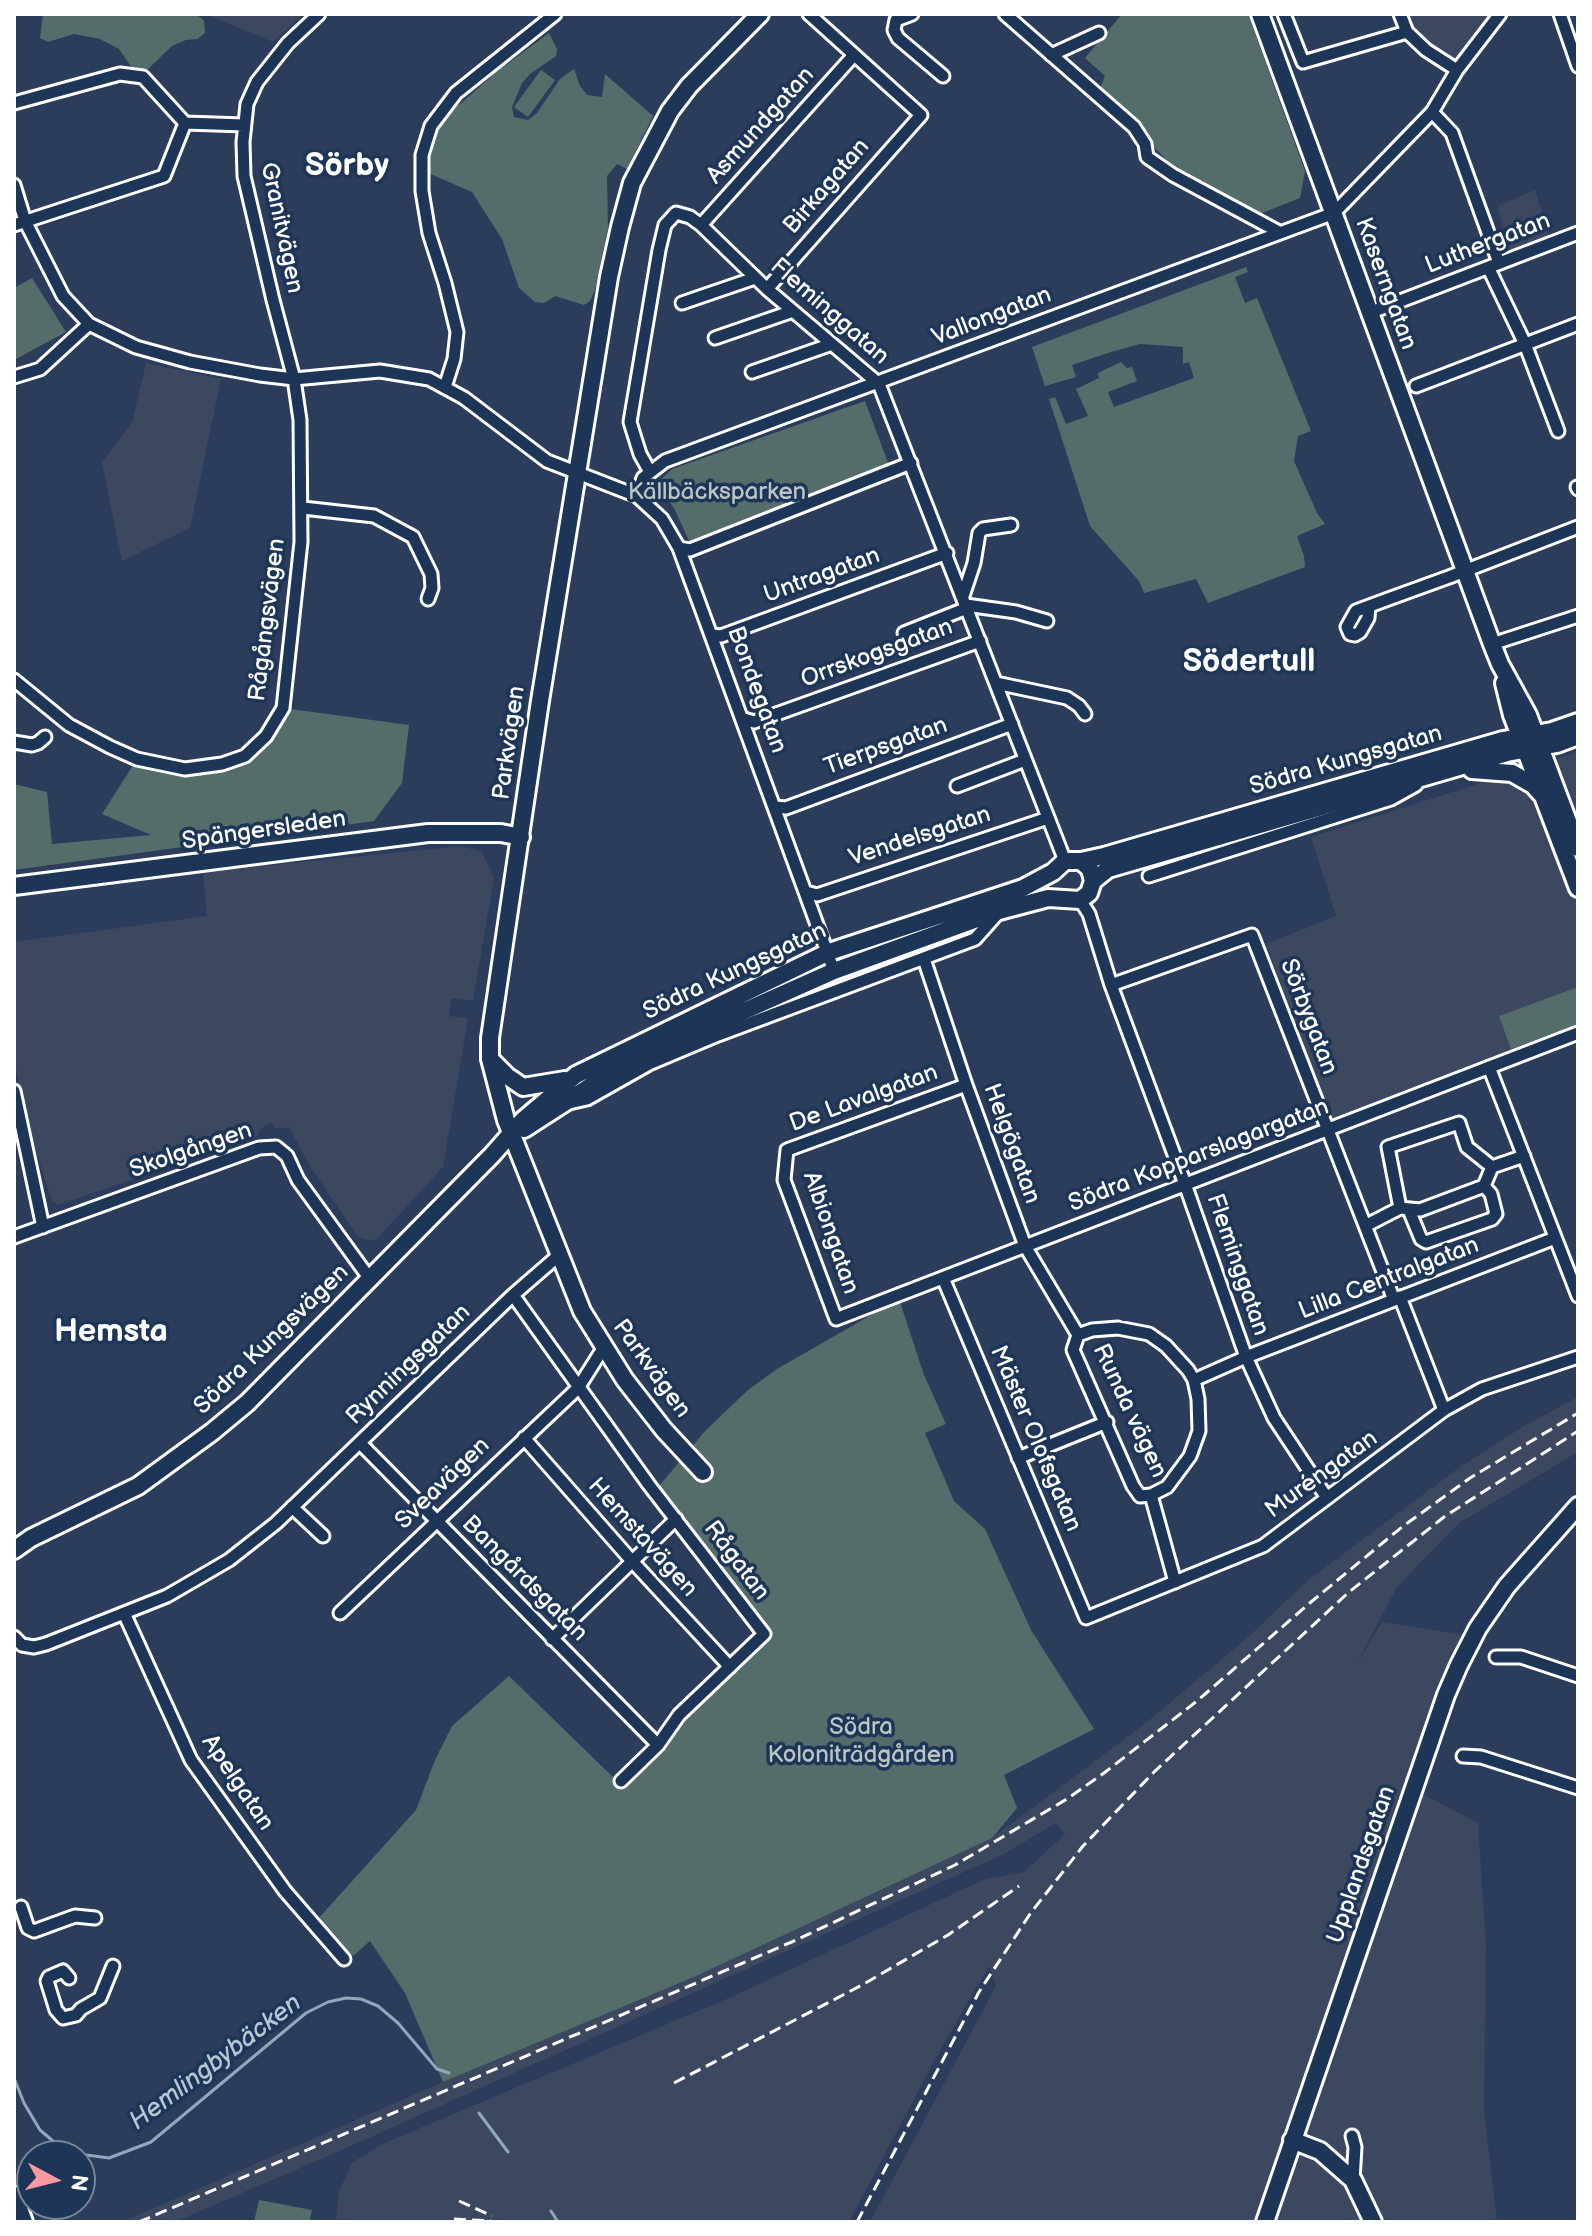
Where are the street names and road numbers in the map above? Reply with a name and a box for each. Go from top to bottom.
street label: Asmundgatan [701,62,821,190]
street label: Birkagatan [778,133,876,241]
street label: Granitvägen [253,160,309,296]
street label: Luthergatan [1421,207,1555,281]
street label: Kaserngatan [1348,214,1422,354]
street label: Fleminggatan [764,253,894,371]
street label: Vallongatan [928,281,1056,353]
street label: Rågångsvägen [244,537,292,703]
street label: Untragatan [760,542,884,610]
street label: Orrskogsgatan [797,613,957,695]
street label: Bondegatan [720,623,792,757]
street label: Parkvägen [488,684,532,802]
street label: Tierpsgatan [820,711,952,783]
street label: Södra Kungsgatan [1246,720,1446,802]
street label: Vendelsgatan [846,801,994,873]
street label: Spängersleden [180,805,348,857]
street label: Södra Kungsgatan [639,917,831,1027]
street label: Sörbygatan [1273,955,1343,1079]
street label: De Lavalgatan [786,1059,942,1139]
street label: Helgögatan [976,1080,1046,1208]
street label: Södra Kopparslagargatan [1065,1093,1333,1219]
street label: Skolgången [126,1117,256,1185]
street label: Albiongatan [796,1168,864,1298]
street label: Fleminggatan [1199,1190,1275,1340]
street label: Lilla Centralgatan [1295,1231,1483,1327]
street label: Södra Kungsvägen [189,1259,355,1421]
street label: Rynningsgatan [341,1299,477,1431]
street label: Parkvägen [606,1314,696,1424]
street label: Runda vägen [1085,1340,1173,1482]
street label: Mäster Olofsgatan [983,1342,1087,1536]
street label: Muréngatan [1260,1425,1384,1525]
street label: Sveavägen [390,1432,496,1536]
street label: Hemstavägen [581,1473,703,1603]
street label: Bangårdsgatan [455,1510,593,1648]
street label: Rågatan [697,1516,775,1606]
street label: Apelgatan [195,1730,279,1836]
street label: Upplandsgatan [1322,1782,1402,1948]

